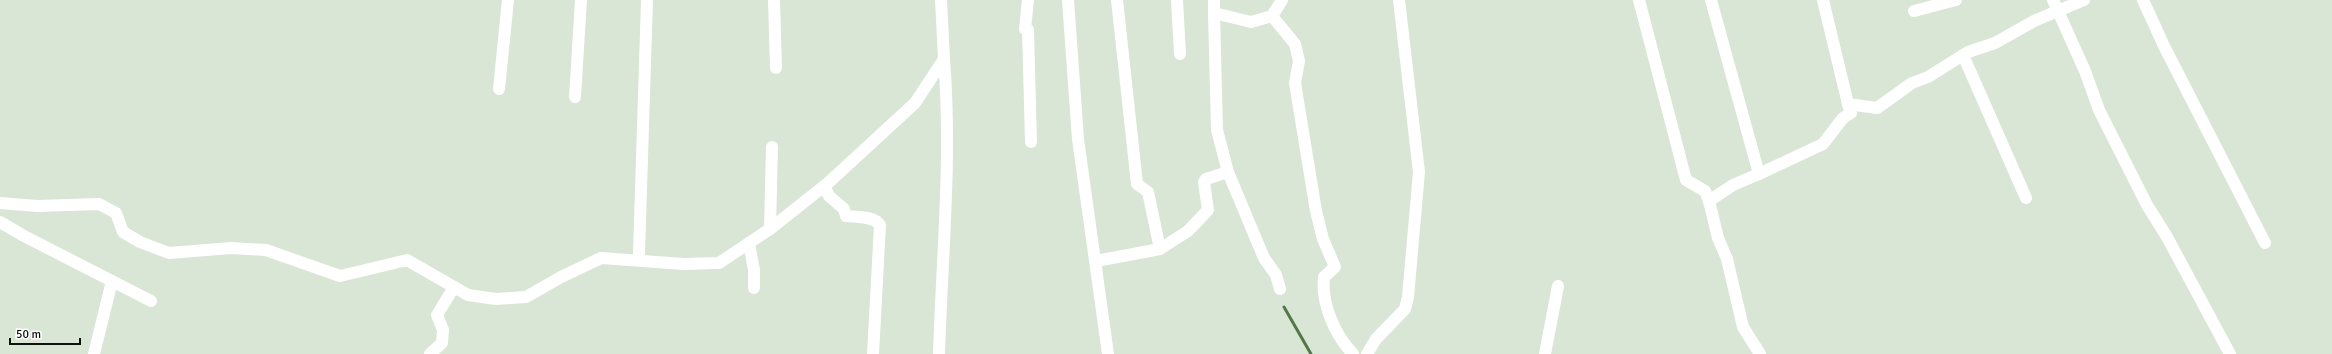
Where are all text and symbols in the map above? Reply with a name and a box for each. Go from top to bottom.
scale bar [10,320,80,346]
text: 50 m [16,327,41,342]

